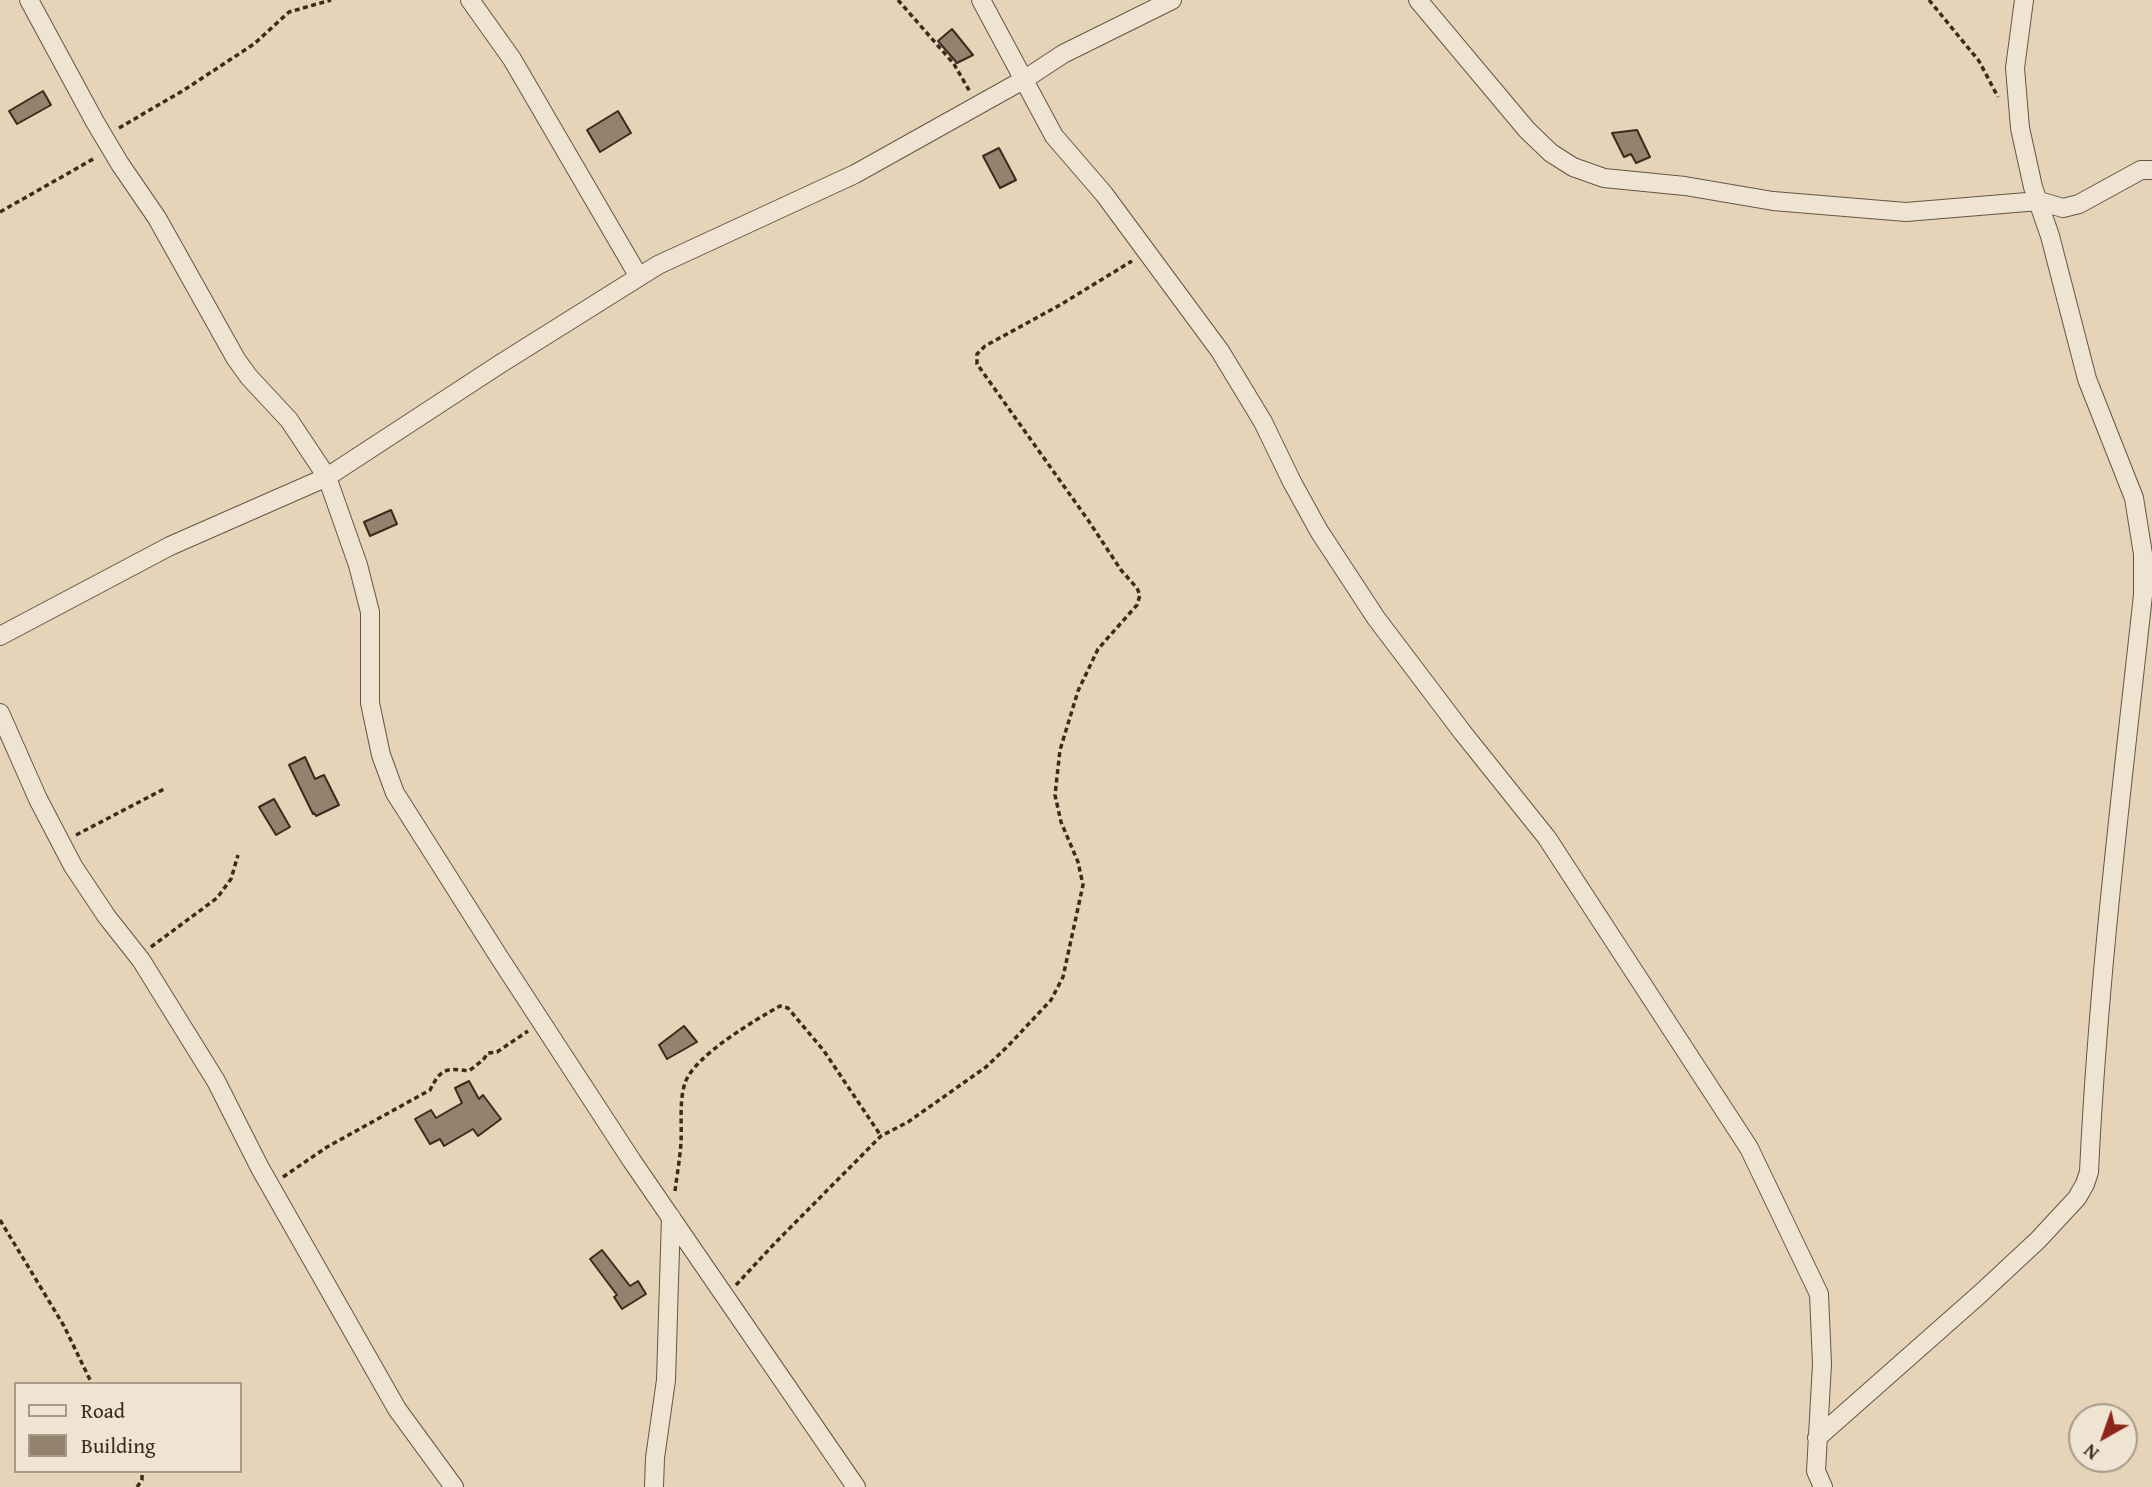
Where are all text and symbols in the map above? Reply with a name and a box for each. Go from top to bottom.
legend [14,1382,242,1473]
text: Road [81,1395,125,1426]
north arrow [2068,1403,2138,1473]
text: Building [81,1430,155,1461]
text: N [2077,1438,2105,1467]

